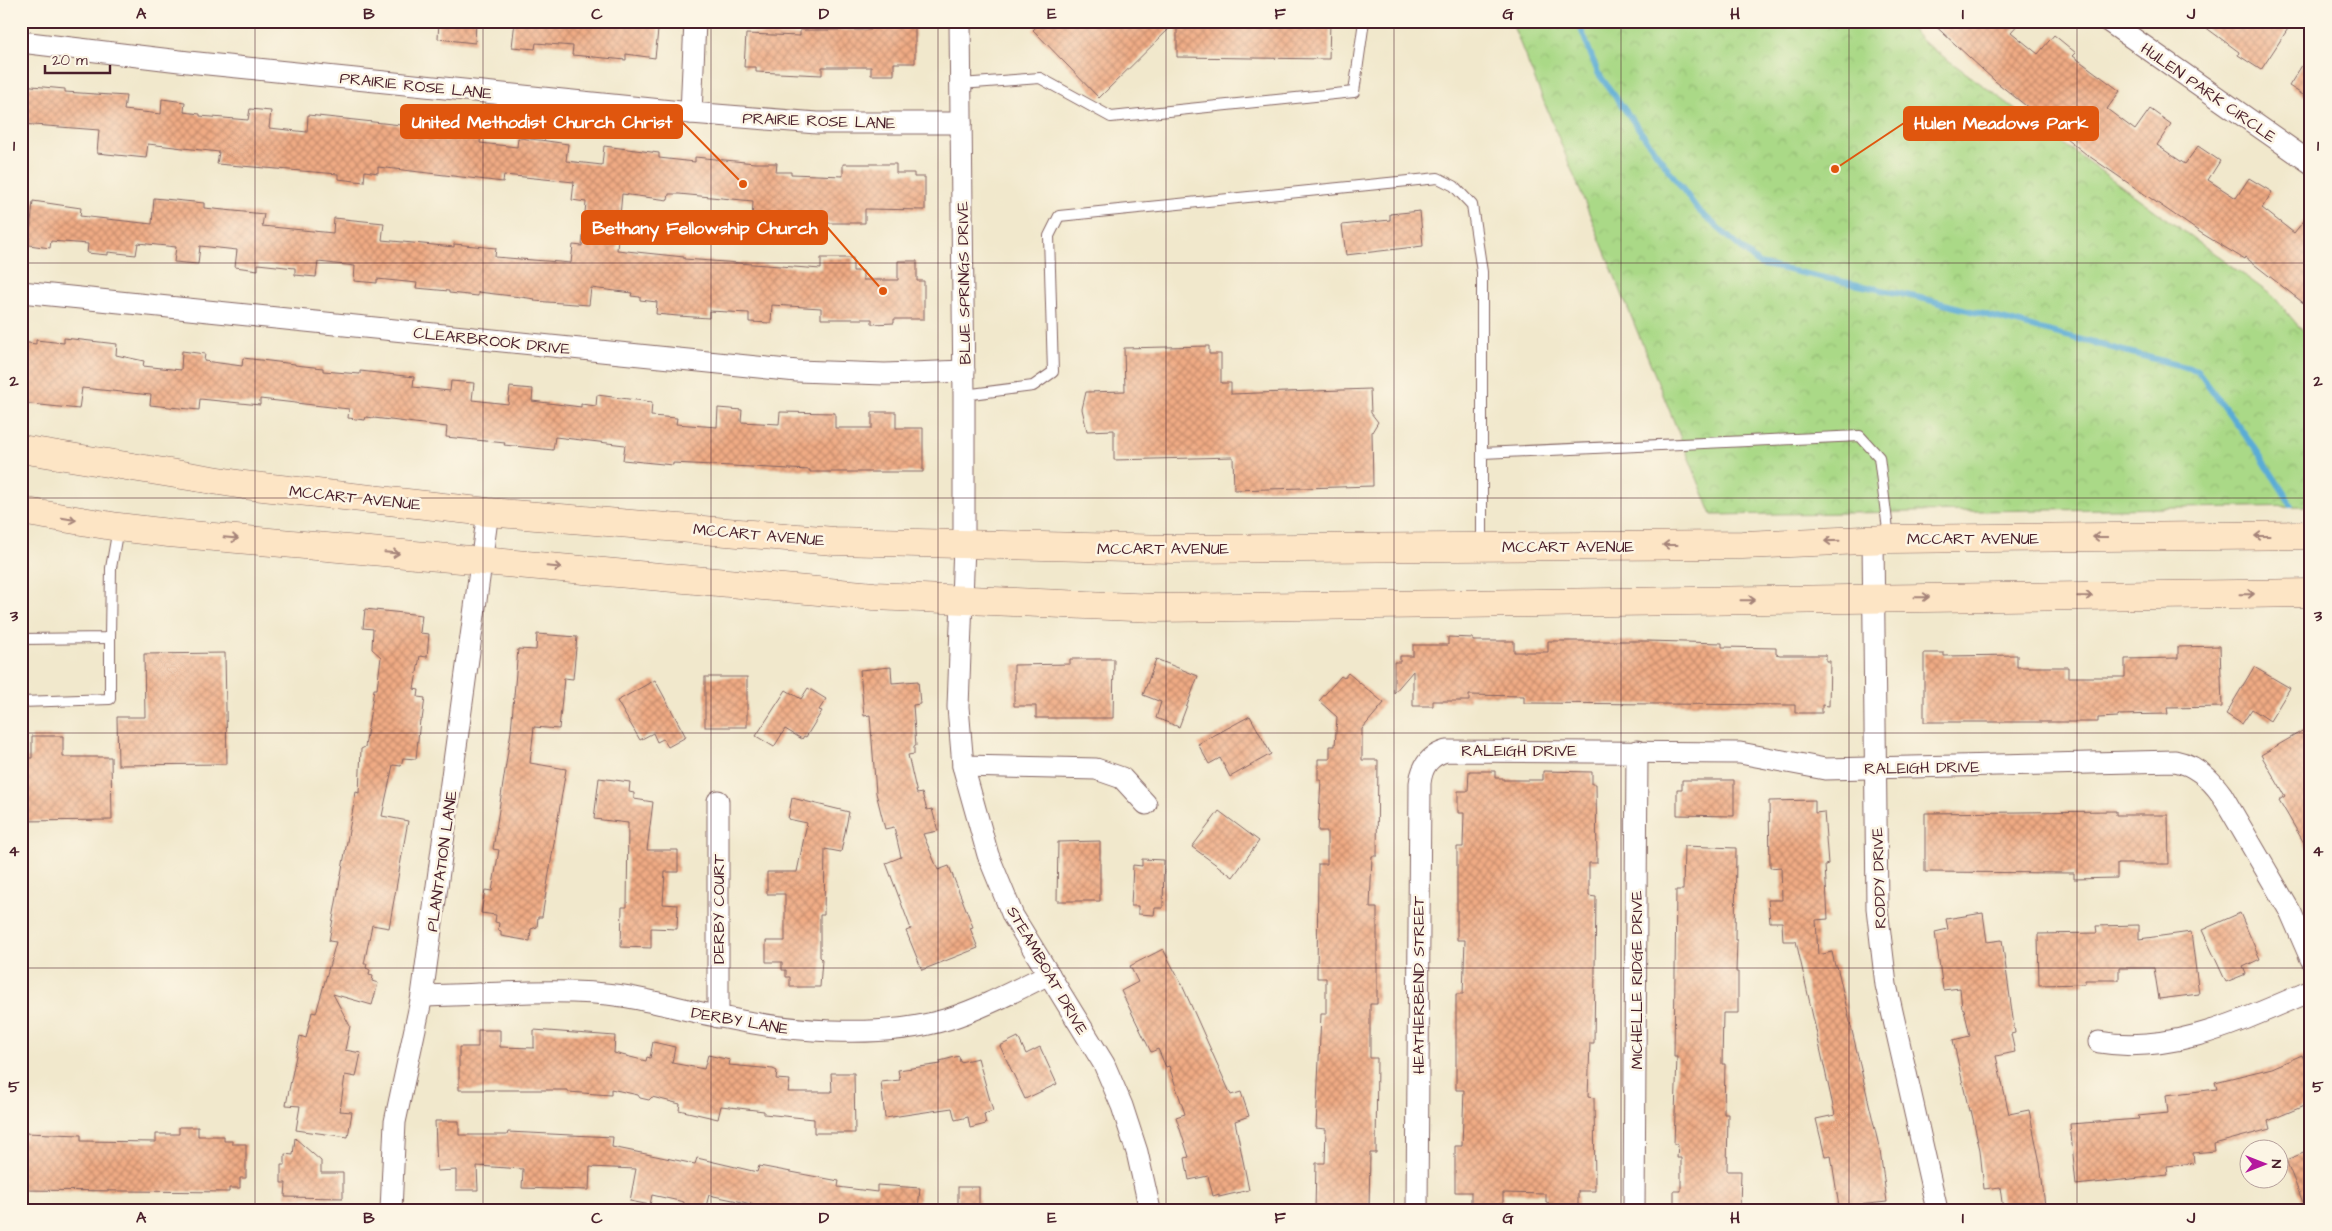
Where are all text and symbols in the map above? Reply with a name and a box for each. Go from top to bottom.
text: A [136,3,147,25]
text: B [363,3,375,25]
text: C [591,3,603,25]
text: D [819,3,830,25]
text: E [1047,3,1057,25]
text: F [1274,3,1286,25]
text: G [1502,3,1514,25]
text: H [1730,3,1740,25]
text: I [1962,3,1964,25]
text: J [2186,3,2196,25]
street label: HULEN PARK CIRCLE [2136,38,2281,148]
scale bar [45,42,110,74]
text: 20 m [52,50,88,71]
street label: PRAIRIE ROSE LANE [339,67,494,105]
callout: United Methodist Church Christ [401,105,682,138]
street label: PRAIRIE ROSE LANE [742,107,896,135]
callout: Hulen Meadows Park [1904,107,2098,140]
text: United Methodist Church Christ [412,110,673,135]
text: Hulen Meadows Park [1914,111,2089,136]
text: 1 [13,135,16,157]
text: 1 [2317,135,2320,157]
street label: BLUE SPRINGS DRIVE [952,201,976,365]
callout: Bethany Fellowship Church [582,211,827,244]
text: Bethany Fellowship Church [592,216,819,242]
street label: CLEARBROOK DRIVE [412,322,572,360]
text: 2 [8,370,19,392]
text: 2 [2312,370,2323,392]
street label: MCCART AVENUE [288,480,422,516]
one-way arrow [61,514,77,524]
street label: MCCART AVENUE [692,518,826,552]
street label: MCCART AVENUE [1907,528,2040,550]
one-way arrow [2254,531,2270,541]
one-way arrow [2092,532,2108,542]
one-way arrow [222,534,238,543]
street label: MCCART AVENUE [1502,536,1635,558]
one-way arrow [1824,537,1840,546]
street label: MCCART AVENUE [1097,538,1230,560]
one-way arrow [1662,541,1678,550]
one-way arrow [384,548,400,558]
one-way arrow [546,562,562,572]
one-way arrow [2238,589,2255,599]
one-way arrow [2076,591,2092,600]
one-way arrow [1914,593,1930,602]
one-way arrow [1740,595,1756,605]
text: 3 [9,605,19,627]
text: 3 [2313,605,2323,627]
street label: RALEIGH DRIVE [1461,740,1577,762]
street label: RALEIGH DRIVE [1864,756,1980,780]
street label: PLANTATION LANE [421,789,463,933]
street label: RODDY DRIVE [1866,826,1892,929]
text: 4 [9,840,20,862]
text: 4 [2313,840,2324,862]
street label: DERBY COURT [708,854,730,964]
street label: MICHELLE RIDGE DRIVE [1626,890,1648,1070]
street label: HEATHERBEND STREET [1408,896,1430,1074]
street label: STEAMBOAT DRIVE [1001,902,1093,1040]
street label: DERBY LANE [689,1002,791,1040]
text: 5 [8,1076,20,1098]
text: 5 [2312,1076,2324,1098]
north arrow [2240,1138,2290,1188]
text: N [2266,1160,2286,1169]
text: A [136,1207,147,1229]
text: B [363,1207,375,1229]
text: C [591,1207,603,1229]
text: D [819,1207,830,1229]
text: E [1047,1207,1057,1229]
text: F [1274,1207,1286,1229]
text: G [1502,1207,1514,1229]
text: H [1730,1207,1740,1229]
text: I [1962,1207,1964,1229]
text: J [2186,1207,2196,1229]

